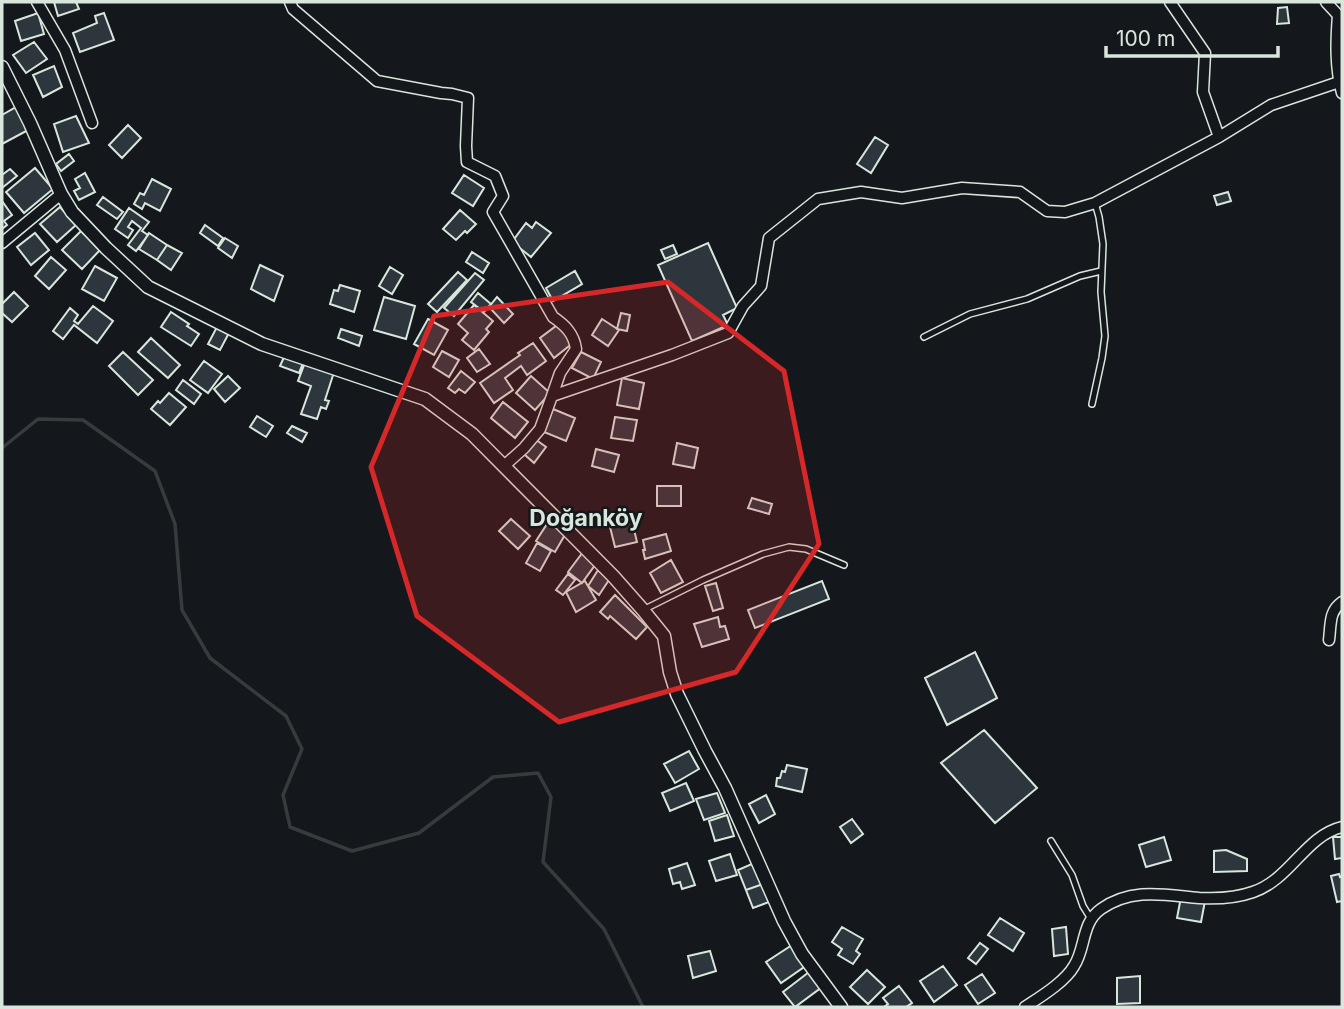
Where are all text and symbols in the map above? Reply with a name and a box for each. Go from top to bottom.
scale bar [1106,14,1278,58]
text: 100 m [1116,26,1175,51]
district label: Doğanköy [529,504,643,532]

